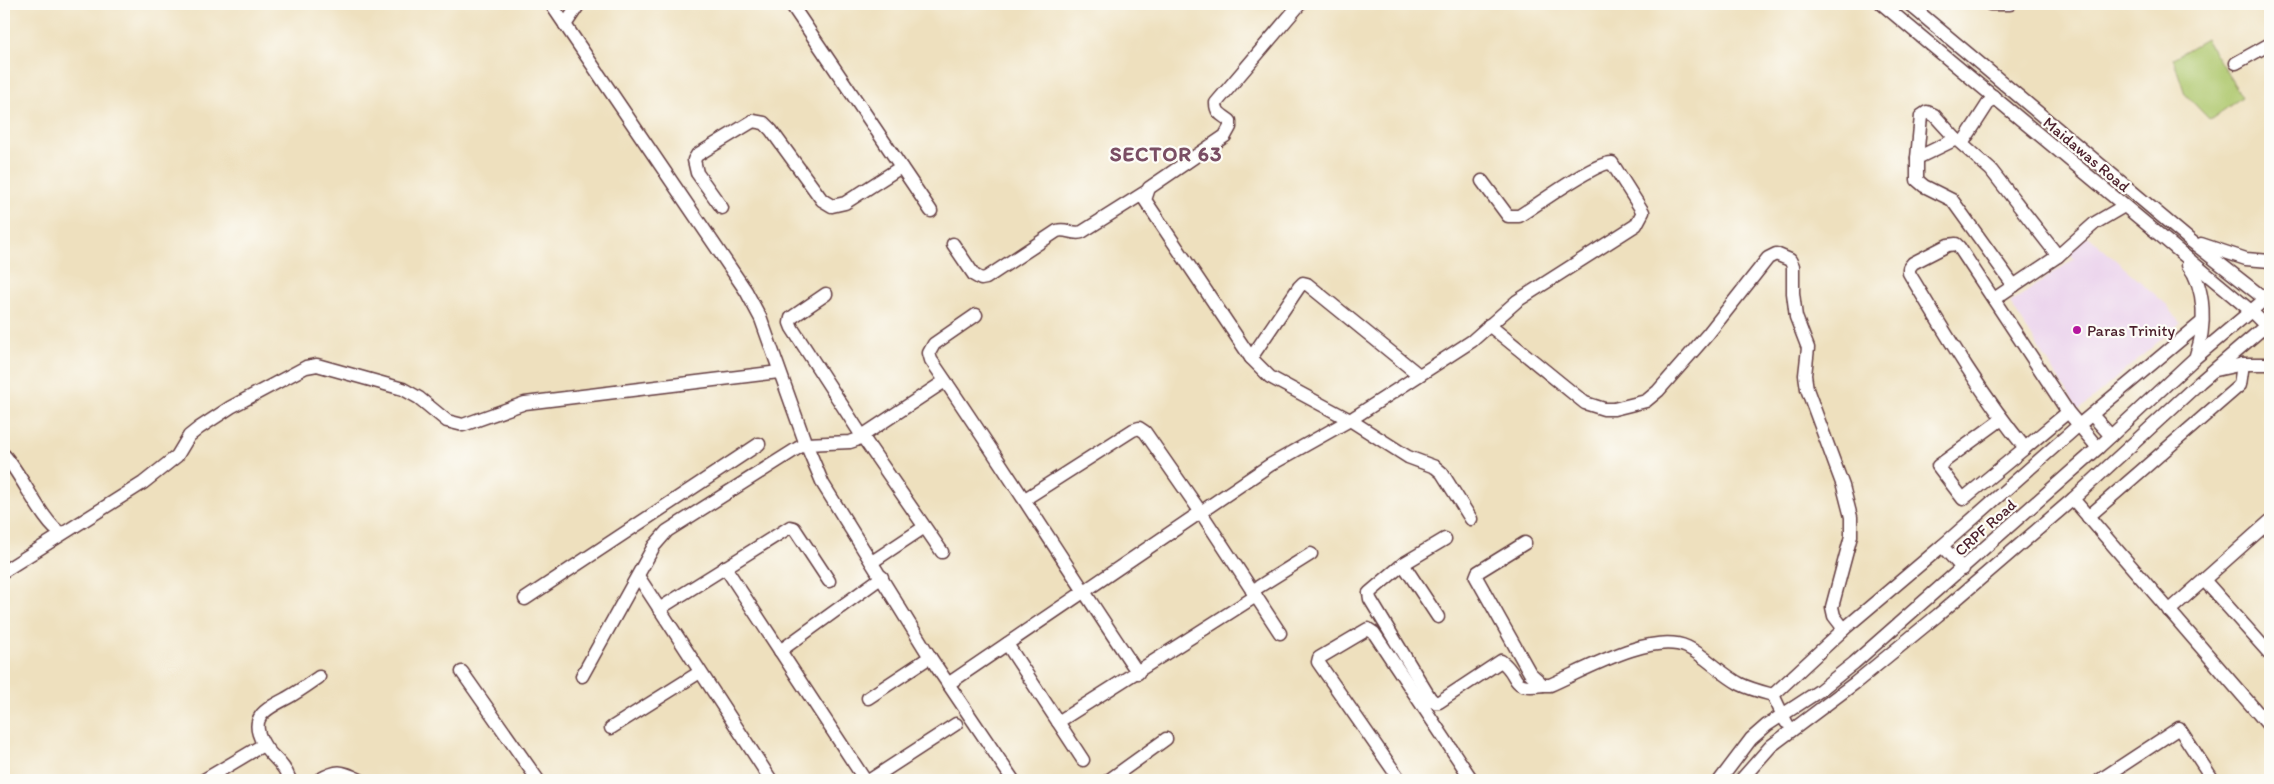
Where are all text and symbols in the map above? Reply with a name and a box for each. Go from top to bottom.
street label: Maidawas Road [2040,113,2134,196]
district label: SECTOR 63 [1110,141,1222,166]
place label: Paras Trinity [2087,321,2175,340]
marker: Paras Trinity [2071,324,2083,336]
street label: CRPF Road [1951,495,2020,560]

